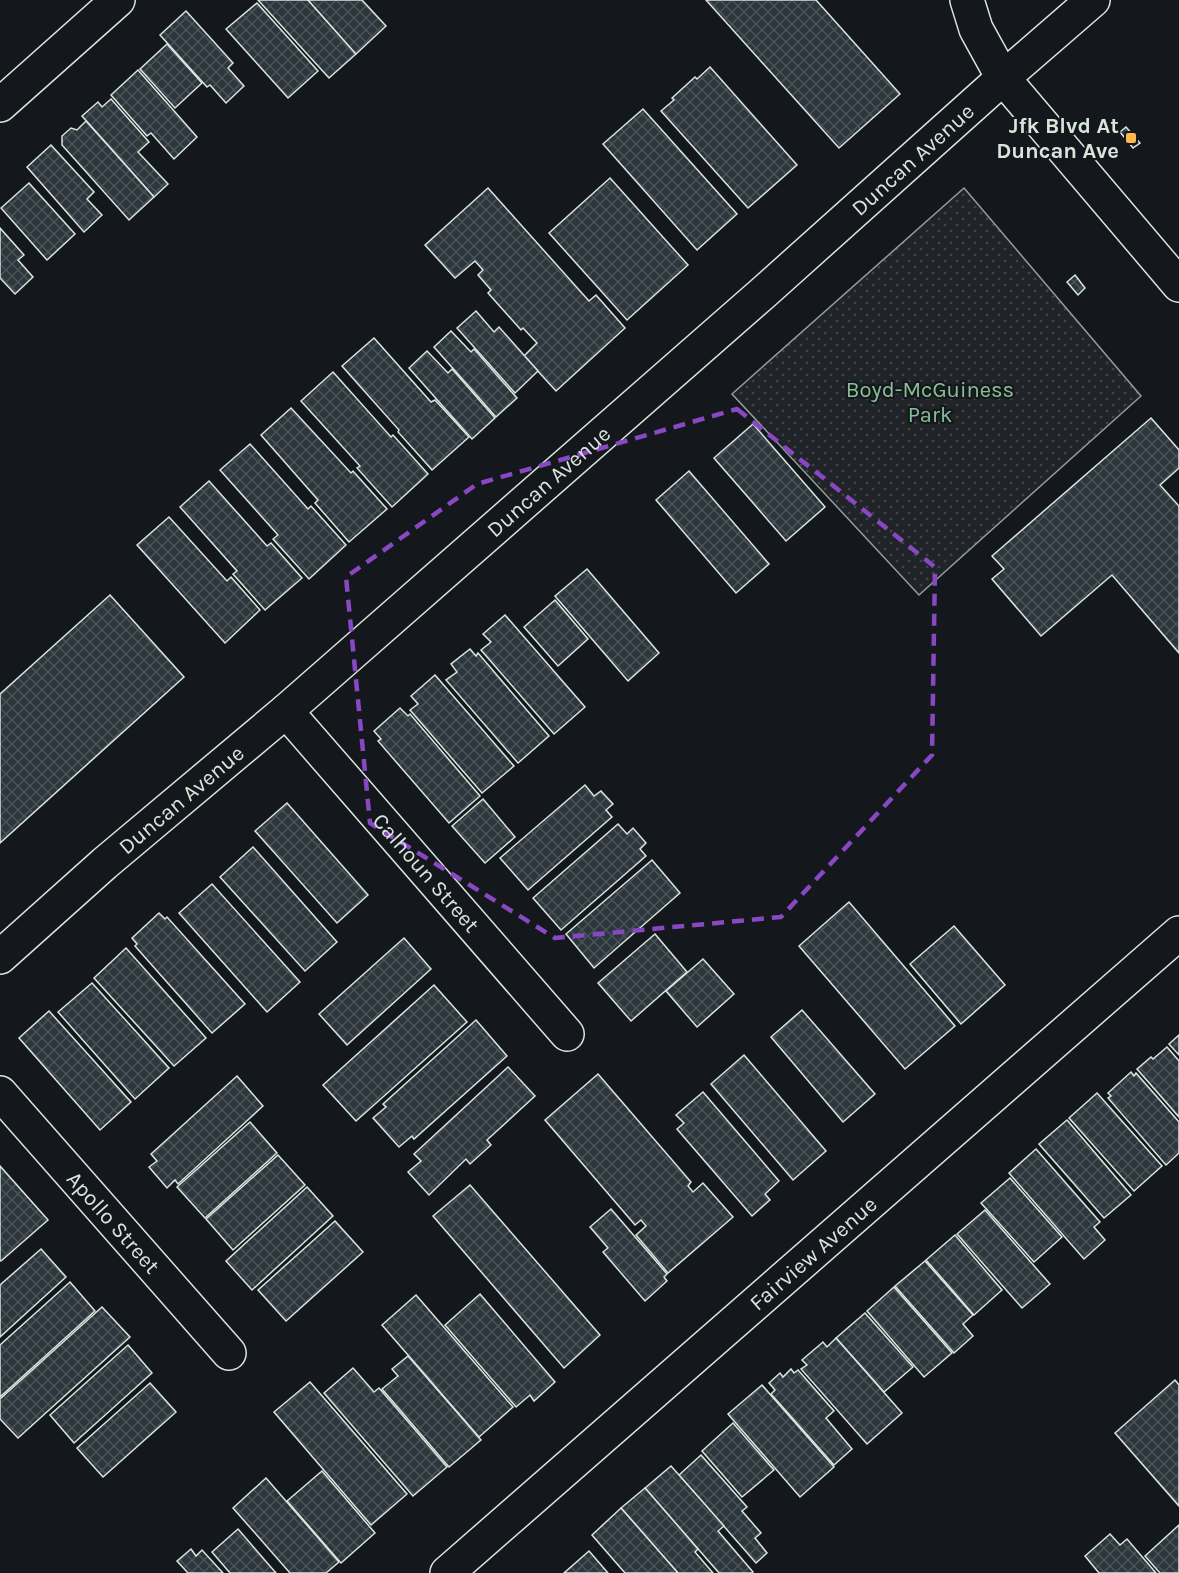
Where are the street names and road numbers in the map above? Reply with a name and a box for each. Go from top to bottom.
street label: Duncan Avenue [846,98,980,222]
street label: Duncan Avenue [482,421,616,543]
street label: Duncan Avenue [114,740,249,860]
street label: Calhoun Street [367,808,485,938]
street label: Apollo Street [61,1166,165,1279]
street label: Fairview Avenue [745,1191,882,1316]

